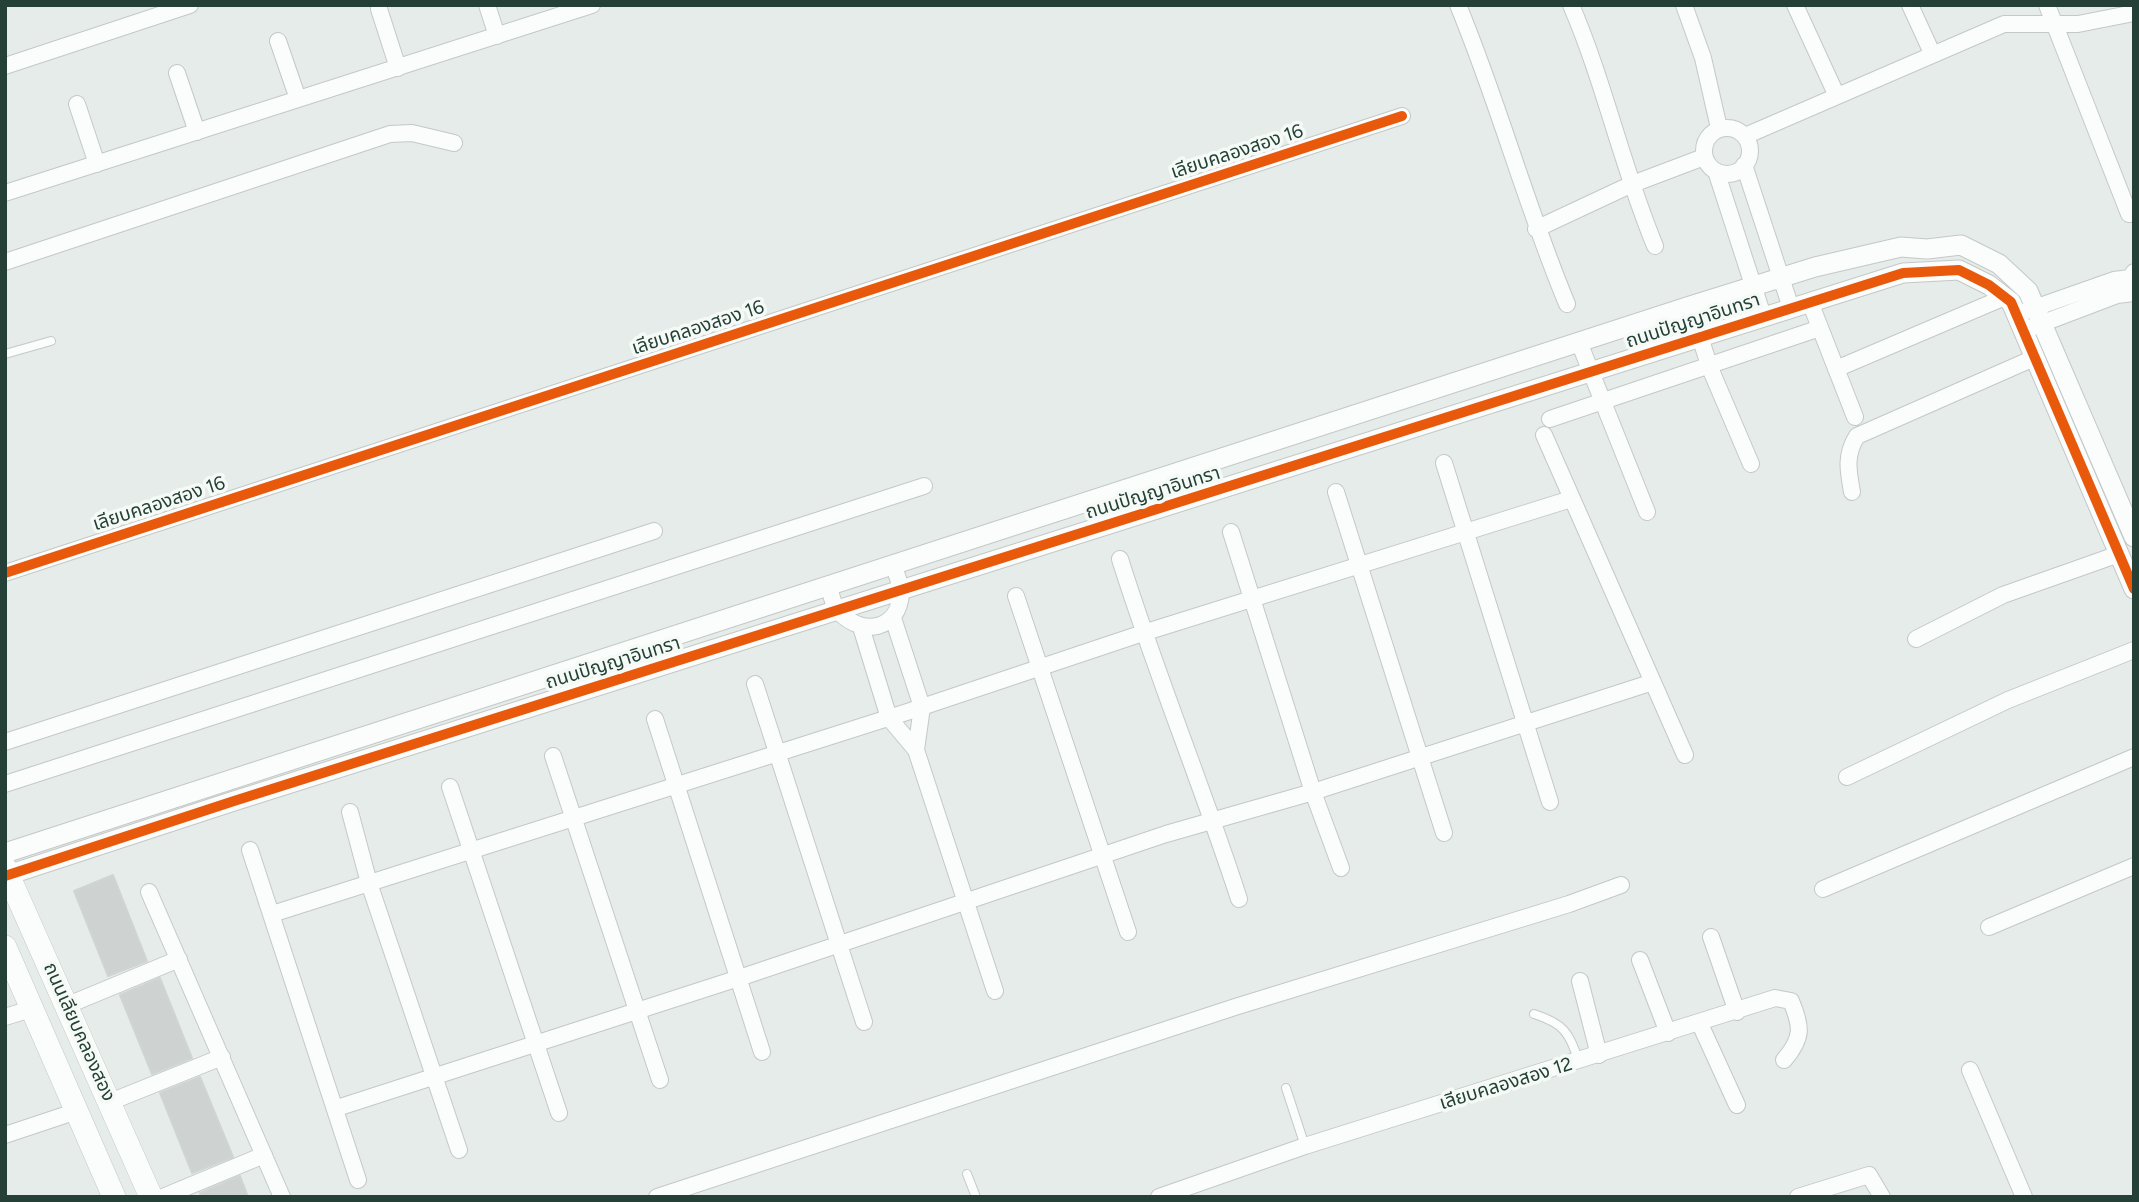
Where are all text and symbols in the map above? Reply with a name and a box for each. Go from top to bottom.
street label: เลียบคลองสอง 16 [1168,120,1306,184]
street label: ถนนปัญญาอินทรา [1623,289,1763,353]
street label: เลียบคลองสอง 16 [629,296,767,360]
street label: ถนนปัญญาอินทรา [1083,462,1223,524]
street label: เลียบคลองสอง 16 [90,472,228,536]
street label: ถนนปัญญาอินทรา [543,632,683,694]
street label: ถนนเลียบคลองสอง [38,959,120,1105]
street label: เลียบคลองสอง 12 [1437,1053,1575,1115]

